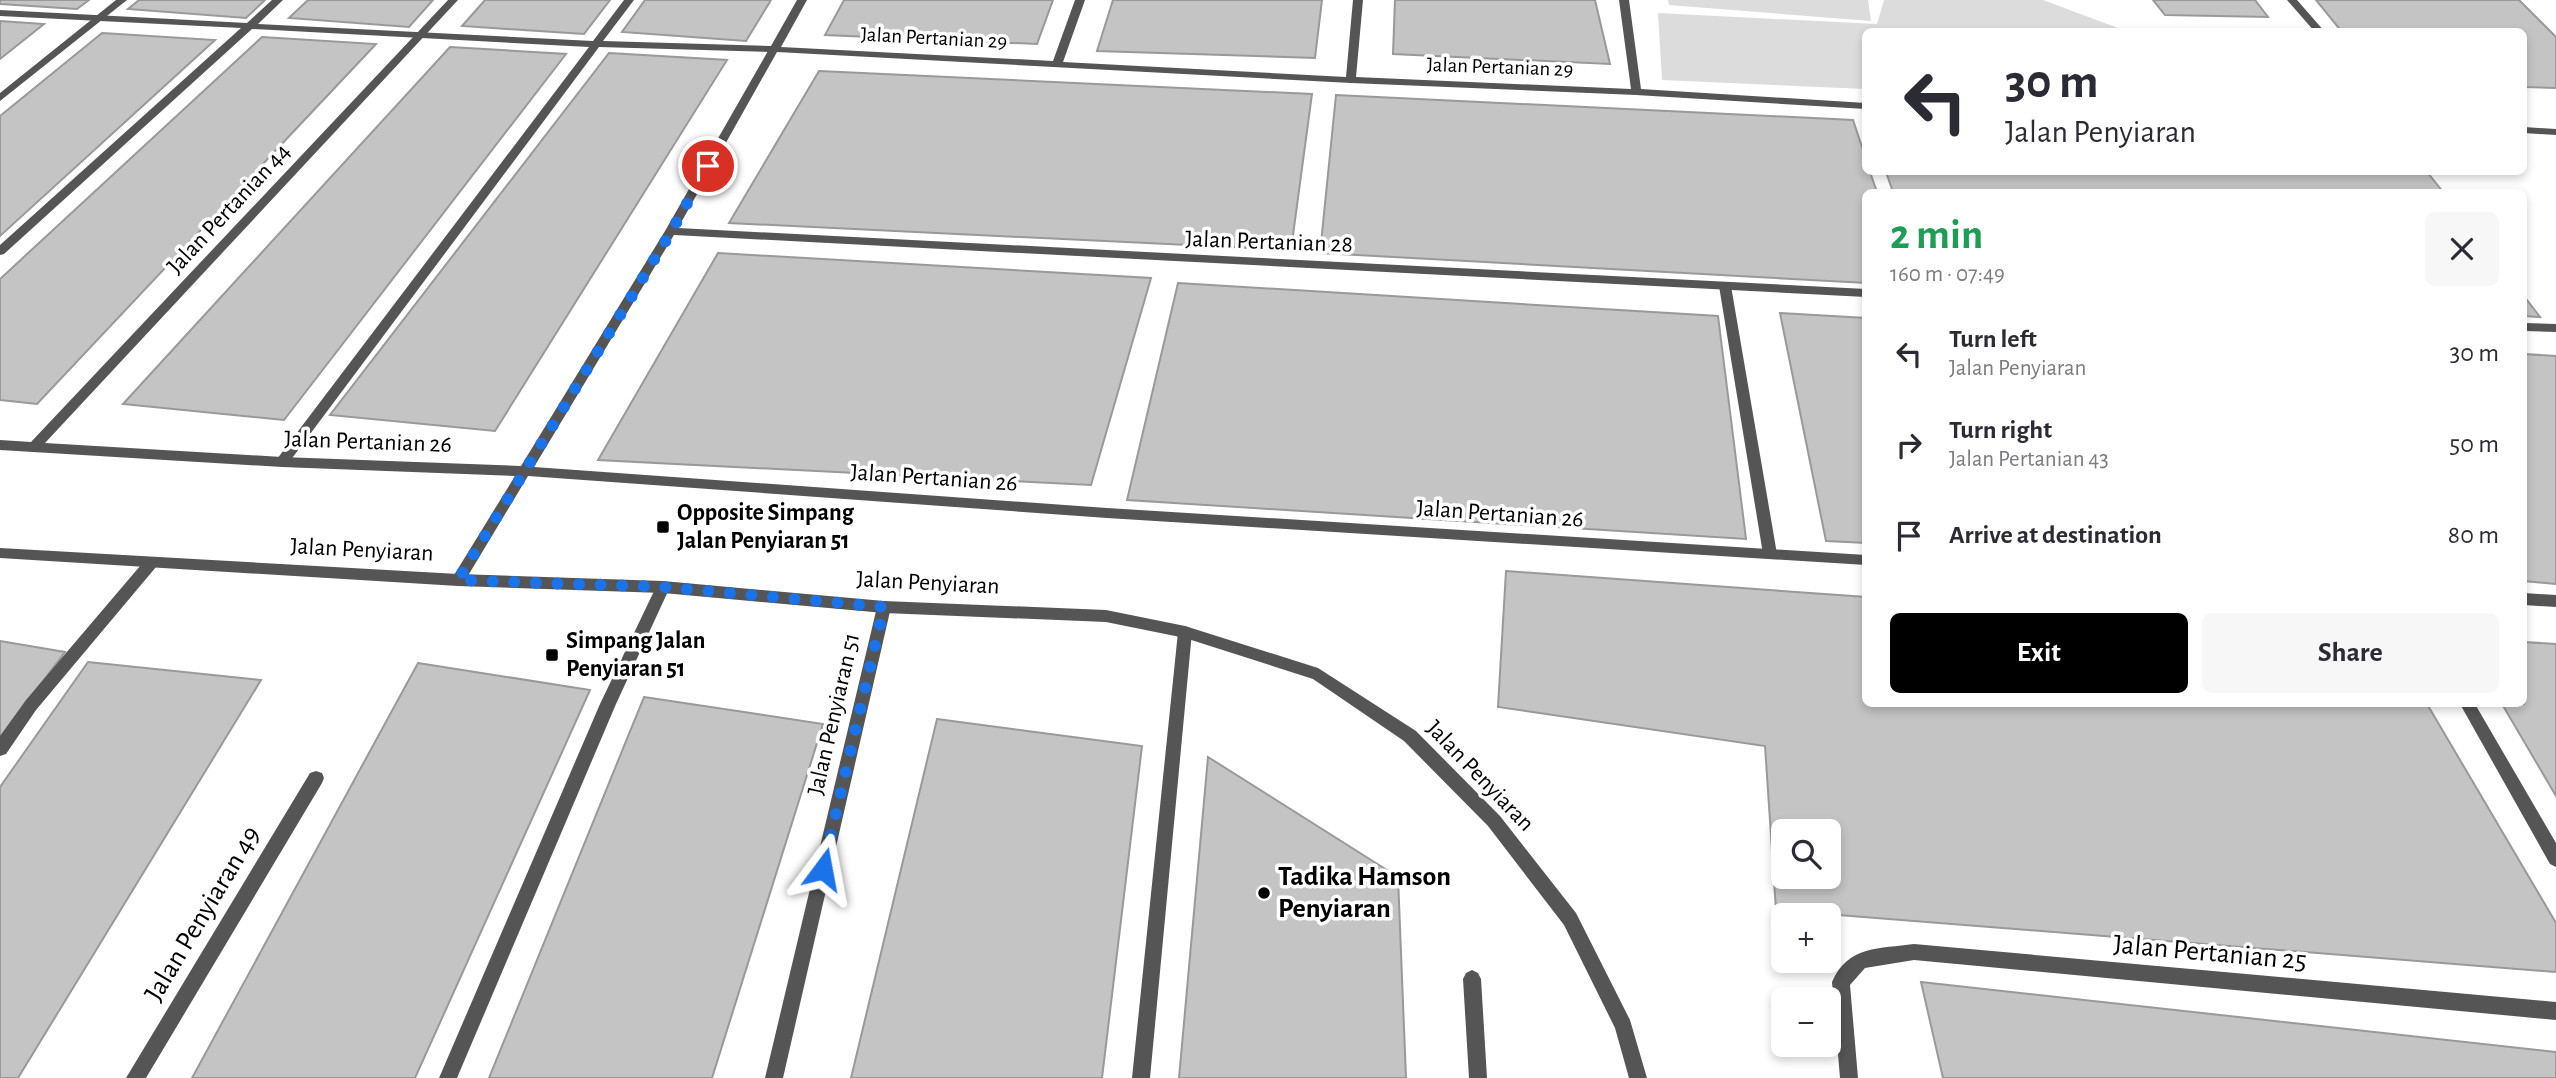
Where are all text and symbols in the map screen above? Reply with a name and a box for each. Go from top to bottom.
street label: Jalan Pertanian 29 [860,24,1008,52]
street label: Jalan Pertanian 29 [1426,54,1574,80]
icon: left [1890,56,1981,147]
text: 30 m [2005,58,2099,107]
text: Jalan Penyiaran [2005,116,2196,148]
pin [678,136,738,196]
street label: Jalan Pertanian 44 [163,139,295,279]
icon: arrive [689,147,727,185]
button: close [2425,212,2499,286]
text: 2 min [1890,214,1983,256]
street label: Jalan Pertanian 28 [1185,227,1353,257]
text: 160 m · 07:49 [1890,263,2005,286]
text: Turn left [1949,326,2037,352]
icon: left [1890,335,1928,373]
text: 30 m [2449,340,2499,366]
text: Jalan Penyiaran [1949,357,2086,380]
text: Turn right [1949,417,2052,443]
icon: right [1890,426,1928,464]
street label: Jalan Pertanian 26 [284,427,452,457]
text: 50 m [2449,431,2499,457]
text: Jalan Pertanian 43 [1949,448,2109,471]
street label: Jalan Pertanian 26 [850,460,1018,496]
street label: Jalan Pertanian 26 [1416,496,1584,532]
place label: Opposite Simpang Jalan Penyiaran 51 [677,501,855,553]
icon: arrive [1890,517,1928,555]
marker: Opposite Simpang Jalan Penyiaran 51 [655,519,671,535]
text: Arrive at destination [1949,522,2162,548]
text: 80 m [2448,522,2499,548]
street label: Jalan Penyiaran [290,534,434,566]
street label: Jalan Penyiaran [856,567,1000,599]
button: Exit [1890,613,2188,693]
button: Share [2202,613,2499,693]
place label: Simpang Jalan Penyiaran 51 [566,629,705,681]
street label: Jalan Penyiaran 51 [804,631,864,797]
marker: Simpang Jalan Penyiaran 51 [544,647,560,663]
street label: Jalan Penyiaran [1422,716,1538,836]
map controls [1771,819,1841,1057]
button: search [1771,819,1841,889]
street label: Jalan Penyiaran 49 [140,822,266,1006]
position arrow [786,832,860,906]
place label: Tadika Hamson Penyiaran [1278,863,1451,923]
marker: Tadika Hamson Penyiaran [1256,885,1272,901]
button: + [1771,903,1841,973]
street label: Jalan Pertanian 25 [2112,931,2308,975]
button: − [1771,987,1841,1057]

